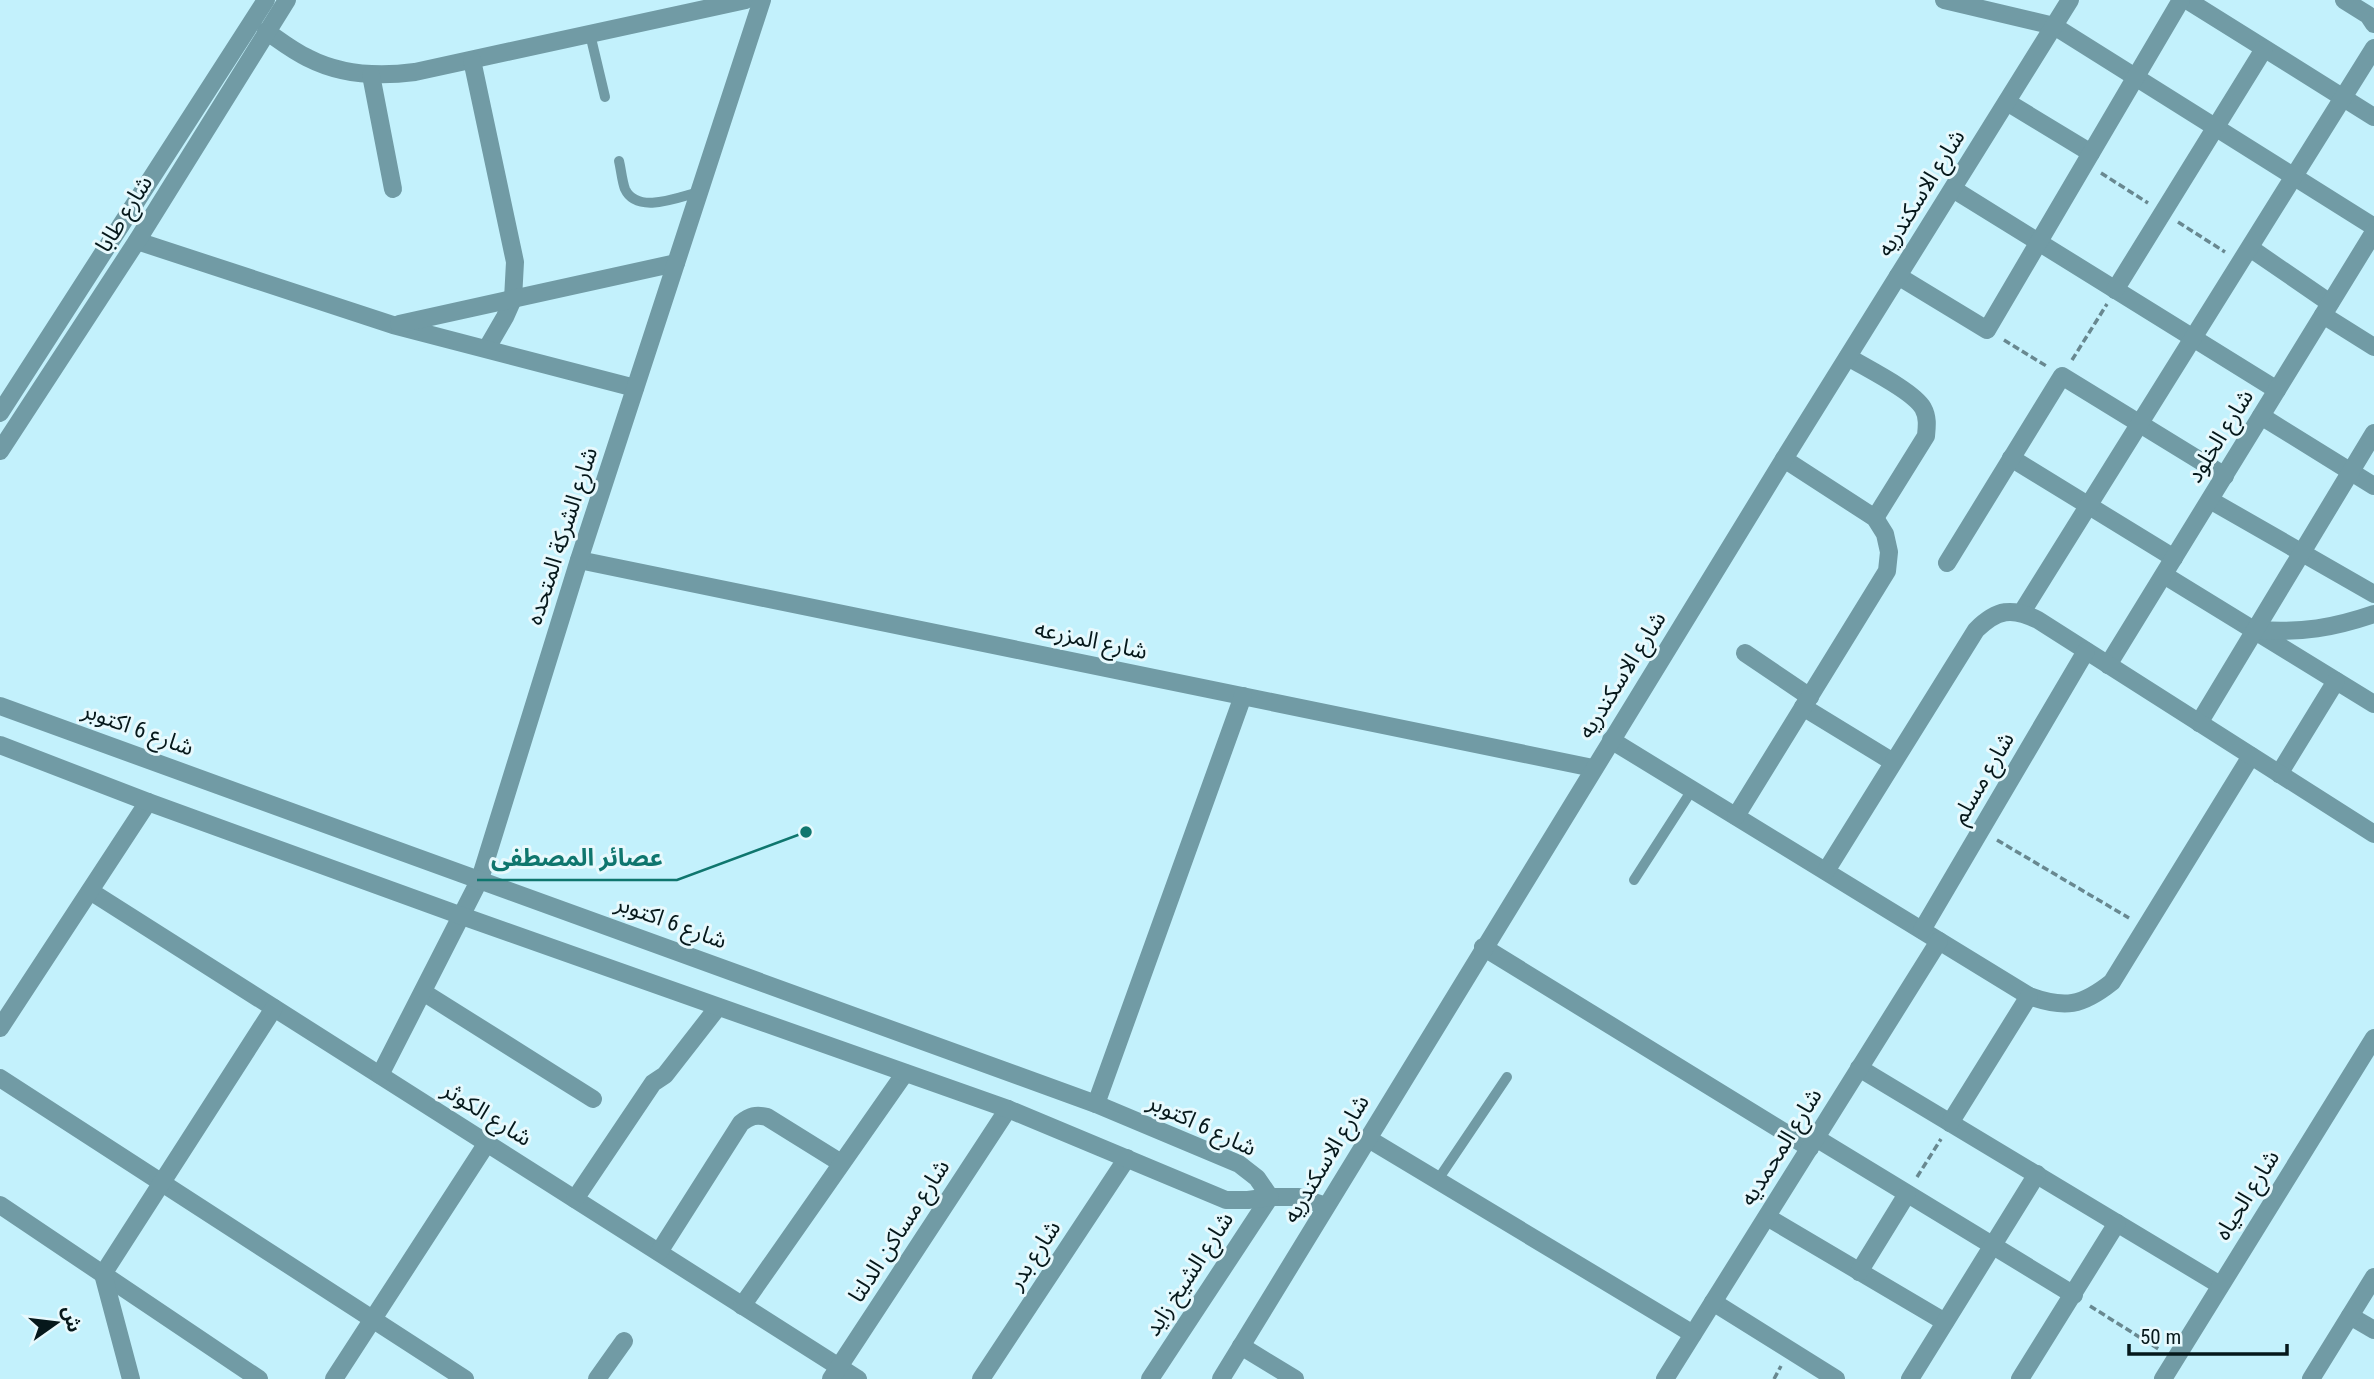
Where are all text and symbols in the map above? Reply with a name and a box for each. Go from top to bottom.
street label: شارع الاسكندريه [1871,125,1973,263]
street label: شارع طابا [90,171,161,259]
street label: شارع الخلود [2181,384,2262,489]
street label: شارع الشركة المتحده [521,444,606,629]
street label: شارع الاسكندريه [1572,607,1674,745]
street label: شارع المزرعه [1032,615,1150,668]
street label: شارع 6 اكتوبر [77,696,197,764]
street label: شارع مسلم [1946,727,2023,830]
callout: عصائر المصطفى [477,835,677,880]
text: عصائر المصطفى [491,844,663,872]
street label: شارع 6 اكتوبر [610,889,730,957]
street label: شارع الكوثر [435,1076,537,1155]
street label: شارع المحمديه [1734,1083,1830,1212]
street label: شارع 6 اكتوبر [1141,1088,1260,1165]
street label: شارع الاسكندريه [1277,1090,1377,1229]
street label: شارع الحياه [2209,1145,2288,1246]
street label: شارع مساكن الدلتا [843,1154,958,1309]
street label: شارع الشيخ زايد [1139,1207,1242,1343]
street label: شارع بدر [1001,1215,1069,1297]
north arrow [21,1288,91,1358]
text: ش [58,1304,86,1334]
scale bar [2129,1312,2286,1356]
text: 50 m [2140,1325,2181,1349]

